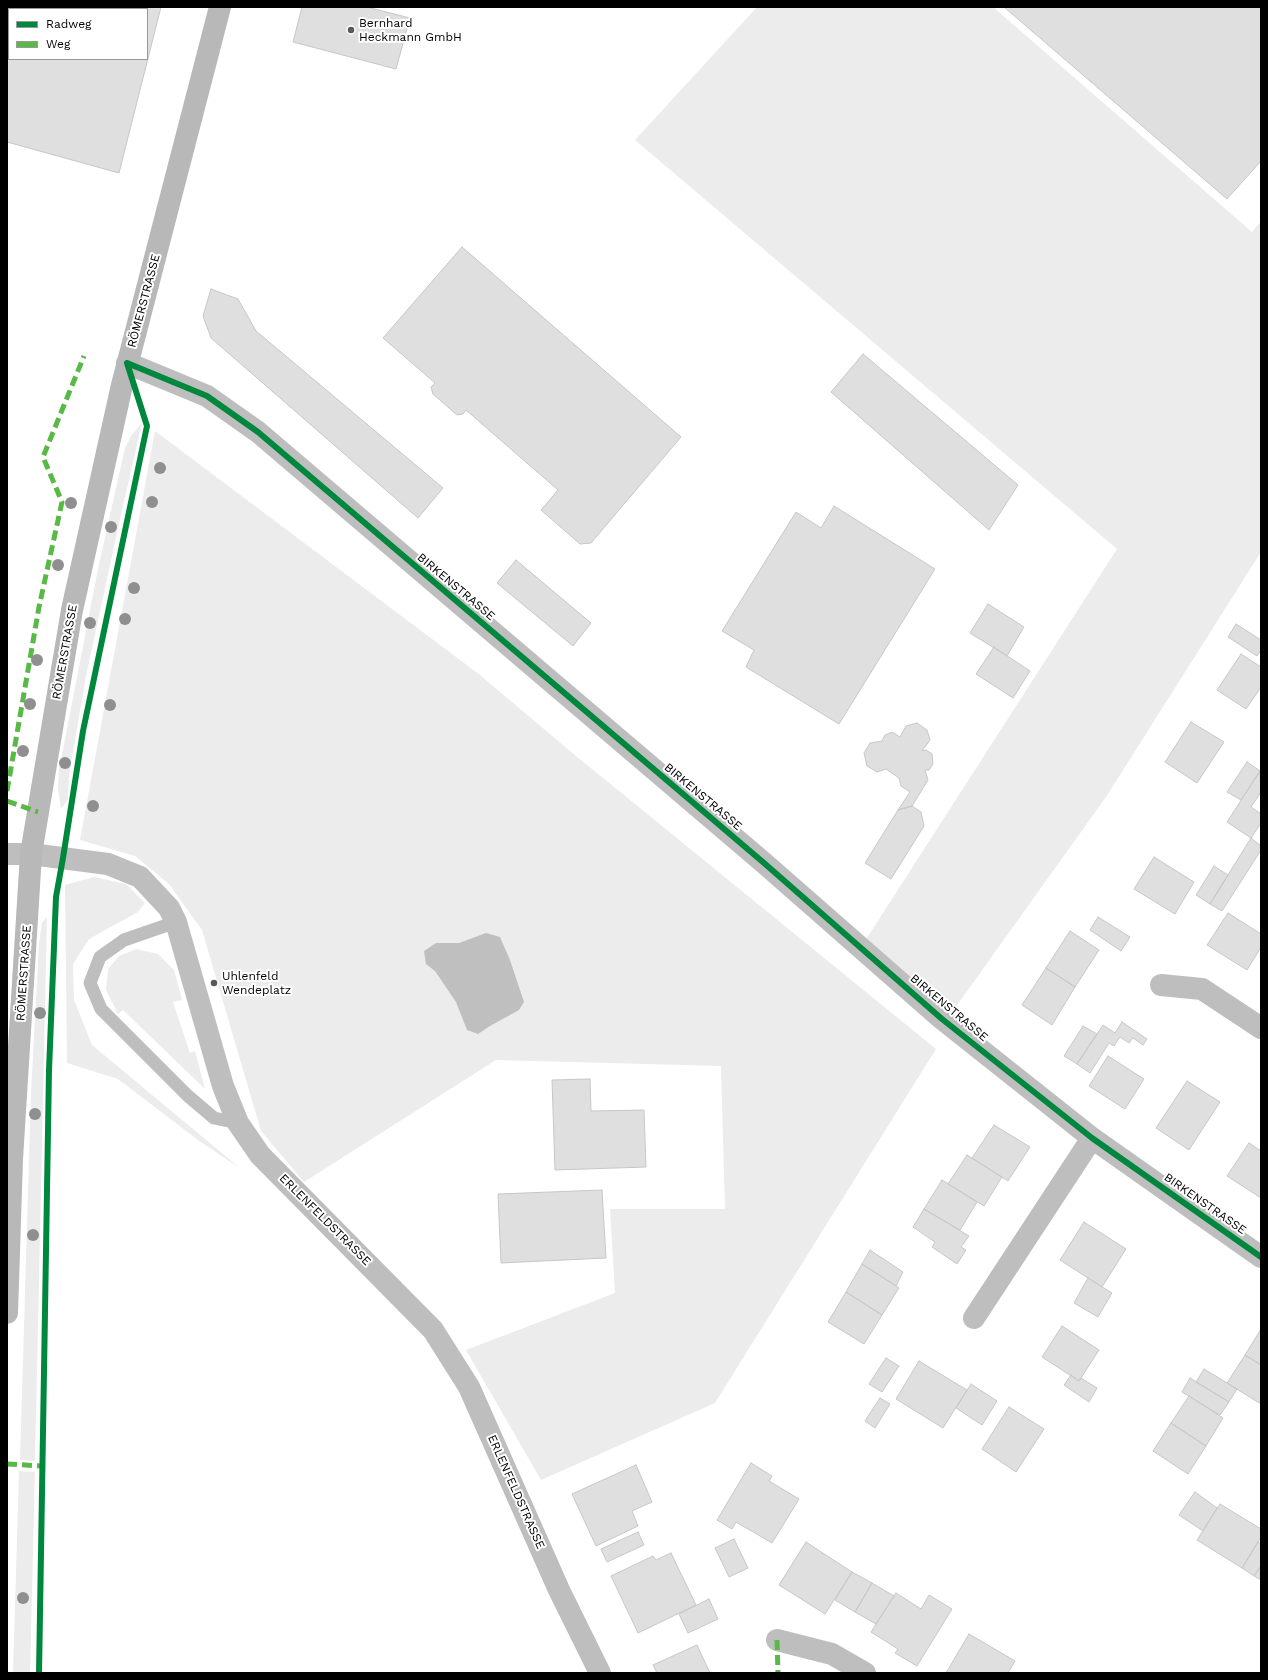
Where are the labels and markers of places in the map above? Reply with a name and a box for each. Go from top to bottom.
place label: Bernhard Heckmann GmbH [359,16,462,44]
marker: Bernhard Heckmann GmbH [346,25,356,35]
place label: Uhlenfeld Wendeplatz [222,969,291,997]
marker: Uhlenfeld Wendeplatz [209,978,219,988]

